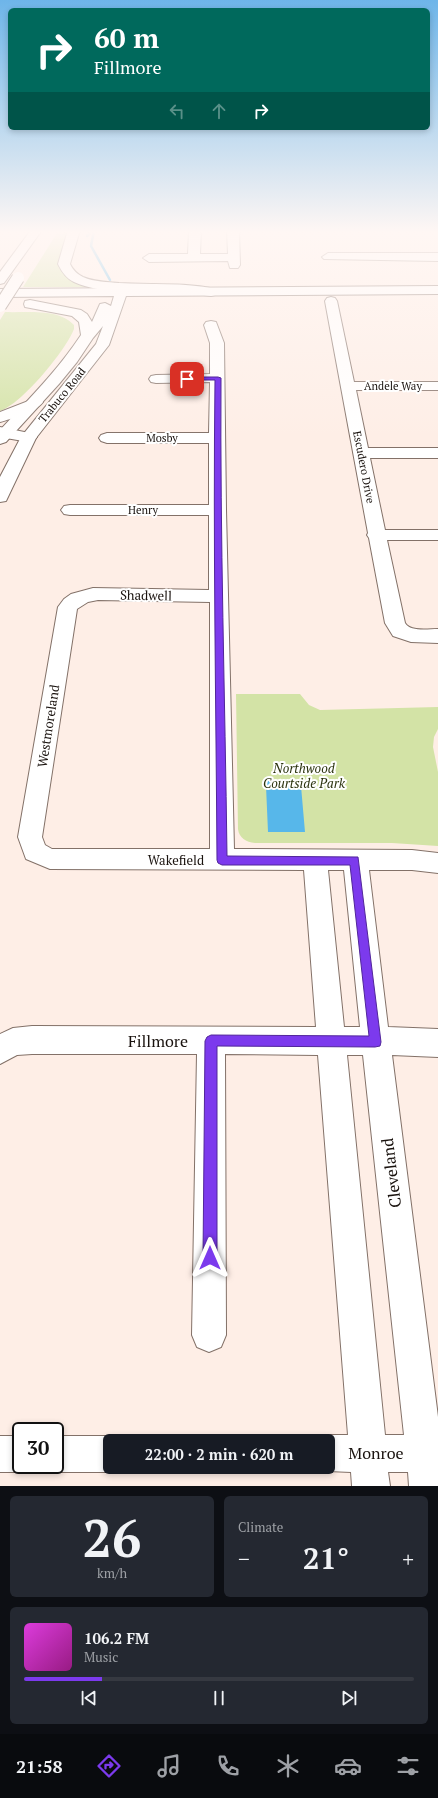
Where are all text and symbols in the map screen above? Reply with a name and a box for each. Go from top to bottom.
text: 60 m [94,19,159,56]
icon: right [28,24,80,76]
text: Fillmore [94,55,162,79]
icon: left [166,100,188,122]
icon: ahead [208,100,230,122]
icon: right [250,100,272,122]
pin [170,362,204,396]
street label: Trabuco Road [36,365,88,425]
icon: arrive [176,368,198,390]
street label: Andele Way [364,379,422,393]
street label: Escudero Drive [350,430,378,505]
street label: Mosby [146,431,178,445]
street label: Henry [128,503,158,517]
street label: Shadwell [120,586,172,604]
street label: Westmoreland [33,683,63,769]
park label: Northwood Courtside Park [263,759,346,792]
street label: Wakefield [148,851,204,869]
street label: Fillmore [128,1030,188,1052]
street label: Cleveland [376,1137,406,1209]
position arrow [189,1237,231,1279]
speed limit sign: 30 [12,1422,64,1474]
street label: Monroe [348,1442,404,1464]
text: 22:00 · 2 min · 620 m [145,1444,293,1464]
text: 26 [83,1503,141,1572]
text: Climate [238,1518,283,1536]
text: 21° [303,1538,349,1578]
text: − [238,1544,250,1573]
text: + [402,1544,414,1573]
text: km/h [97,1564,127,1582]
text: 106.2 FM [84,1628,149,1648]
text: Music [84,1648,118,1666]
icon: previous [78,1687,100,1709]
icon: pause [208,1687,230,1709]
icon: next [338,1687,360,1709]
icon: directions [95,1752,123,1780]
icon: music [155,1752,183,1780]
icon: phone [214,1752,242,1780]
icon: climate [274,1752,302,1780]
icon: car [334,1752,362,1780]
icon: filters [394,1752,422,1780]
text: 21:58 [16,1754,63,1778]

